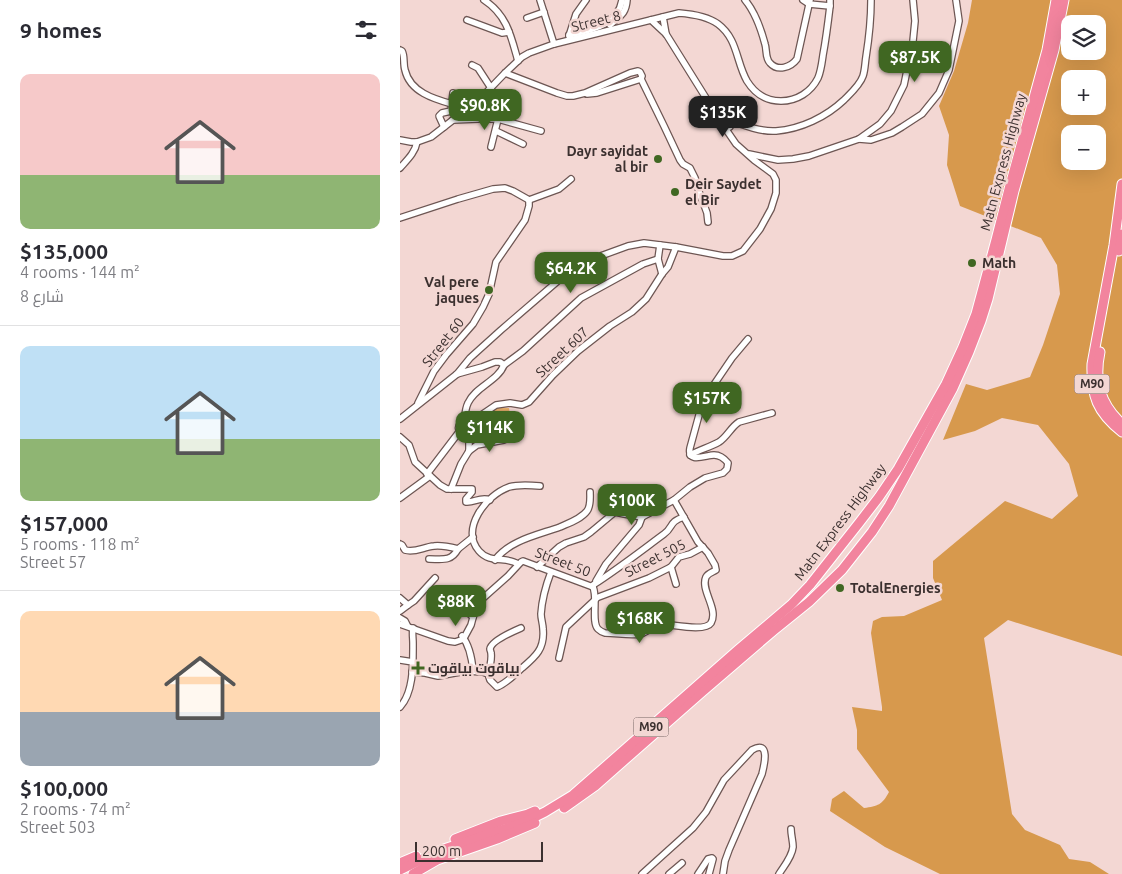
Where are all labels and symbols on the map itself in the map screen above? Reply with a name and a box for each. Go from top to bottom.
street label: Street 8 [570,7,622,35]
pin: $87.5K [874,41,956,83]
pin: $90.8K [444,88,526,131]
street label: Matn Express Highway [977,91,1029,232]
pin: $135K [688,96,758,138]
place label: Dayr sayidat al bir [566,143,648,175]
marker: Dayr sayidat al bir [652,153,664,165]
place label: Deir Saydet el Bir [685,176,762,208]
marker: Deir Saydet el Bir [669,186,681,198]
pin: $64.2K [530,252,612,294]
place label: Math [982,255,1016,271]
marker: Math [966,257,978,269]
place label: Val pere jaques [424,274,479,306]
marker: Val pere jaques [483,284,495,296]
street label: Street 60 [419,314,467,370]
street label: Street 607 [532,324,592,380]
road number: M90 [1074,374,1110,394]
pin: $157K [672,382,742,424]
pin: $114K [455,410,525,453]
street label: Matn Express Highway [791,460,889,583]
pin: $100K [597,484,667,526]
street label: Street 505 [622,536,688,580]
street label: Street 50 [533,544,593,580]
place label: TotalEnergies [850,580,941,596]
marker: TotalEnergies [834,582,846,594]
pin: $88K [426,584,486,627]
pin: $168K [605,602,675,644]
place label: بياقوت بياقوت [428,660,520,677]
marker: بياقوت بياقوت [412,662,424,674]
road number: M90 [634,718,668,736]
scale bar [415,839,542,862]

